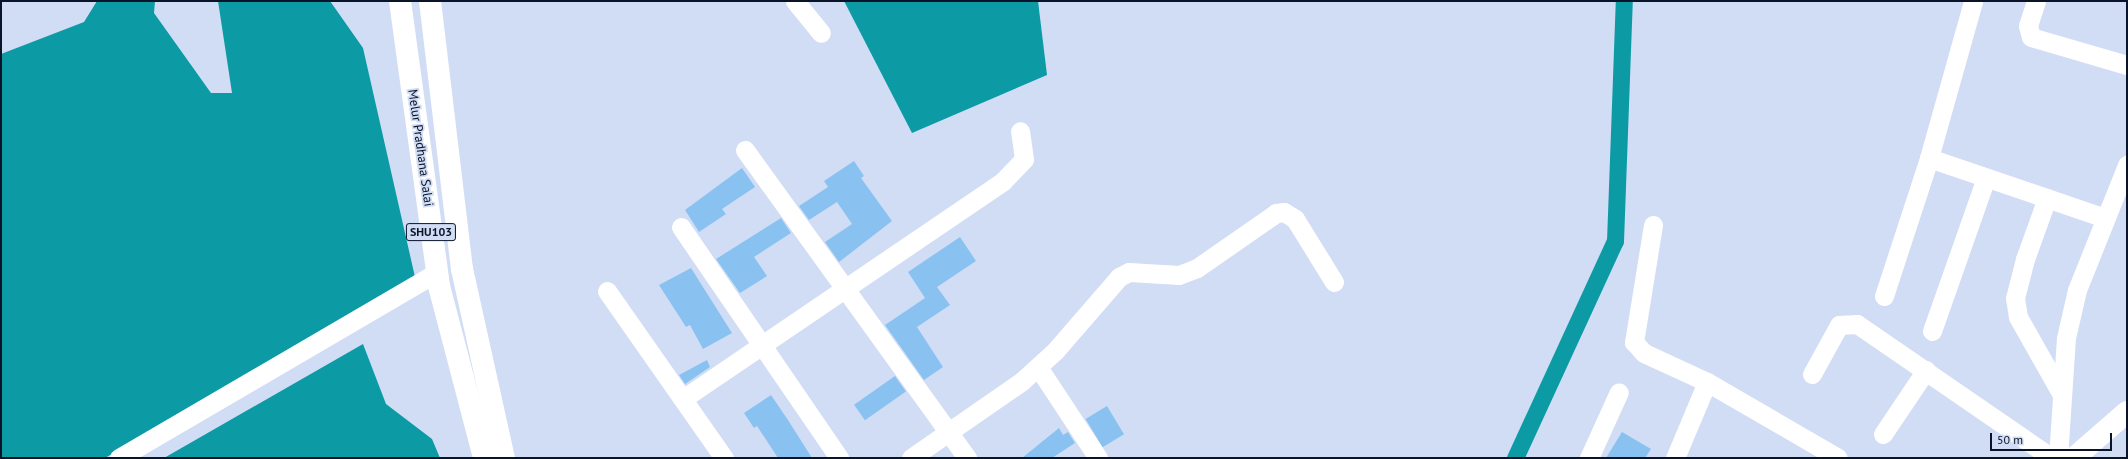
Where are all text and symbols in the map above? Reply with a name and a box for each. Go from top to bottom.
street label: Melur Pradhana Salai [404,89,436,207]
road number: SHU103 [405,222,457,242]
scale bar [1992,425,2114,451]
text: 50 m [1997,432,2023,447]

